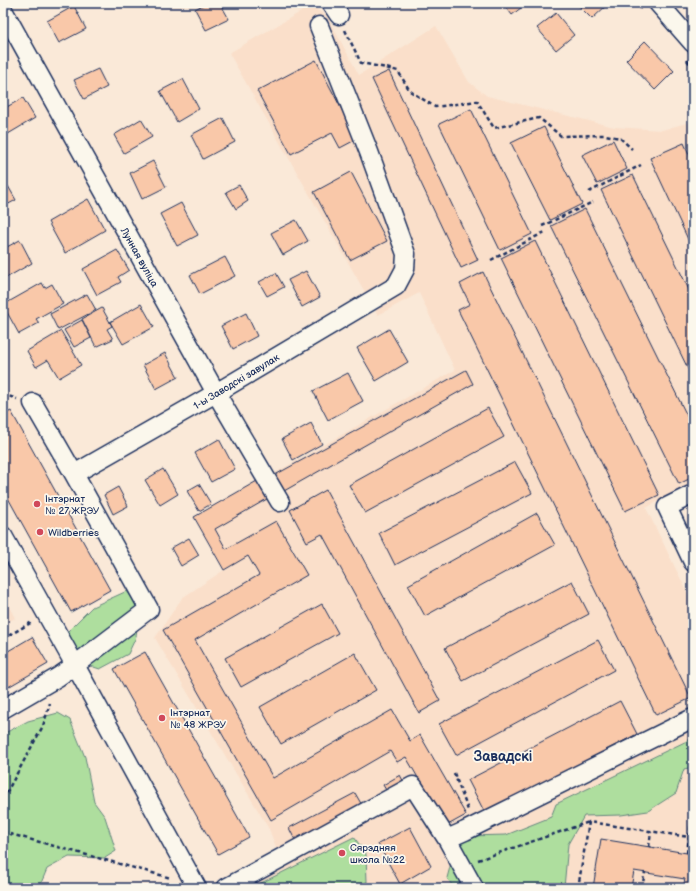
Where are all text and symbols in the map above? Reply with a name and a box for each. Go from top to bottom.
street label: Лунная вуліца [117,225,160,289]
street label: 1-ы Заводскі завулак [191,351,282,412]
place label: Інтэрнат № 27 ЖРЭУ [45,493,100,517]
marker: Інтэрнат № 27 ЖРЭУ [32,499,42,509]
marker: Wildberries [35,527,45,537]
place label: Wildberries [48,527,99,539]
place label: Інтэрнат № 48 ЖРЭУ [170,707,227,731]
marker: Інтэрнат № 48 ЖРЭУ [157,713,167,723]
district label: Завадскі [474,748,532,765]
place label: Сярэдняя школа №22 [350,842,405,866]
marker: Сярэдняя школа №22 [337,848,347,858]

